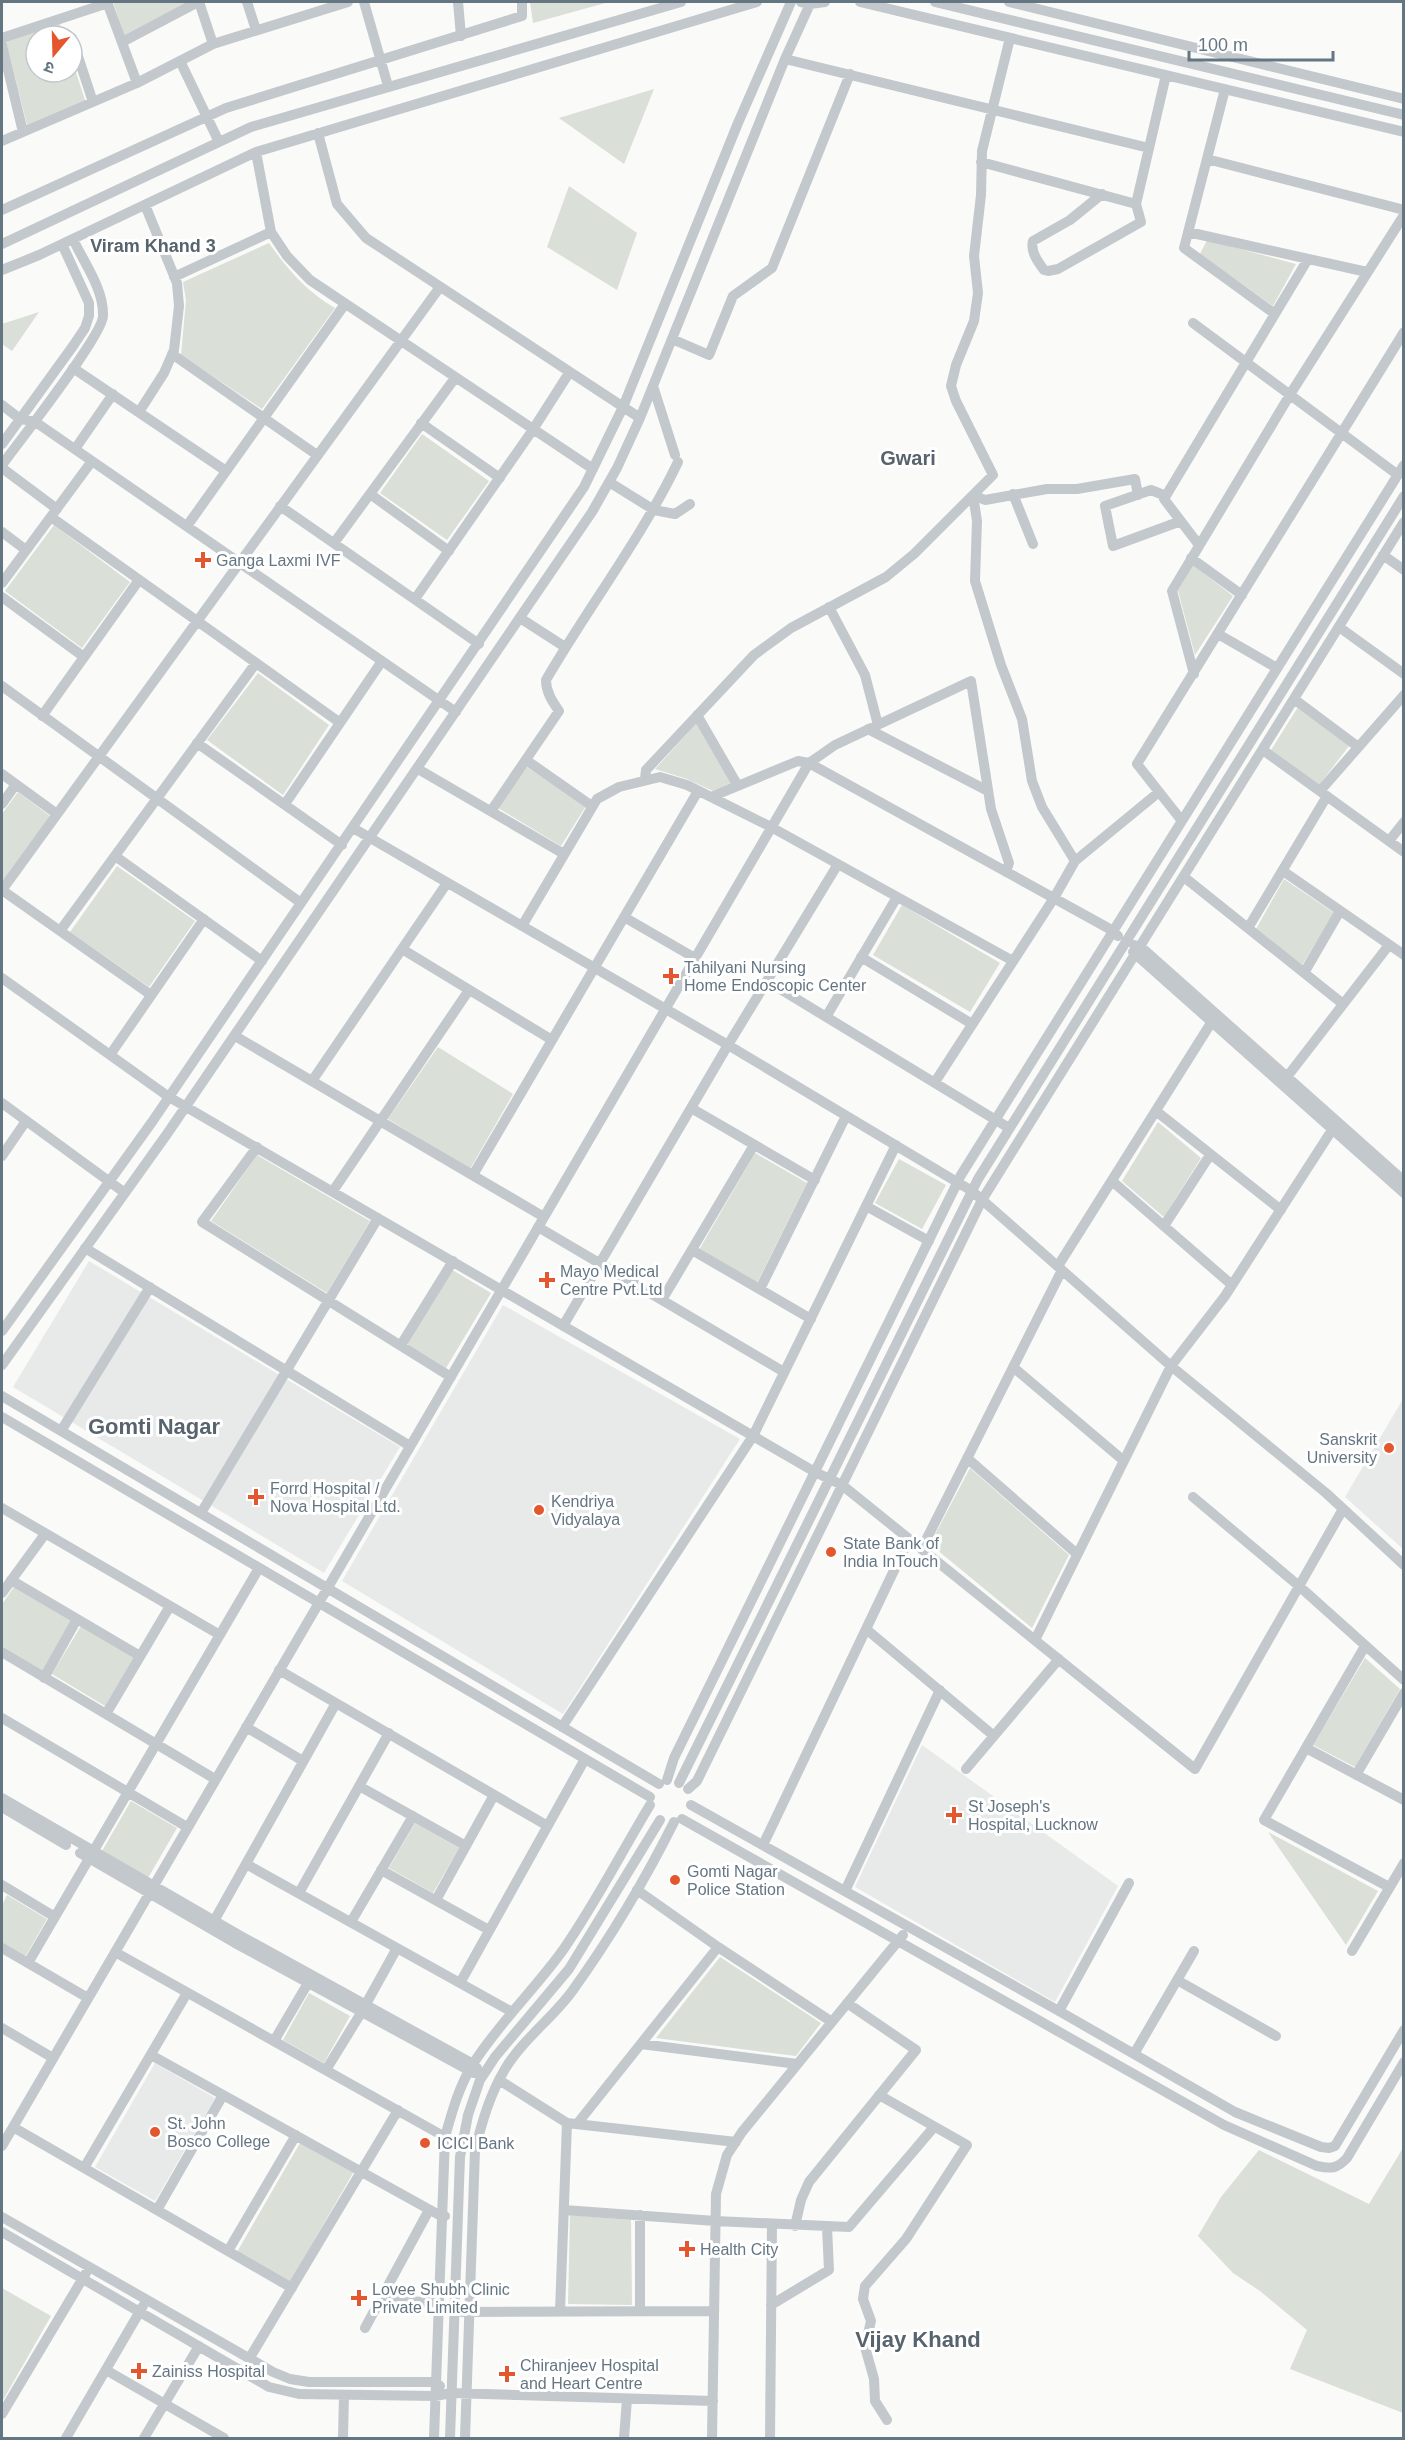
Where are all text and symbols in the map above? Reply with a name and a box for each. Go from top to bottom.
north arrow [24,24,84,84]
scale bar [1189,24,1333,62]
text: 100 m [1198,35,1248,55]
text: उ [41,58,56,77]
district label: Viram Khand 3 [90,236,216,256]
district label: Gwari [880,447,936,469]
marker: Ganga Laxmi IVF [194,551,212,569]
place label: Ganga Laxmi IVF [216,552,341,569]
place label: Tahilyani Nursing Home Endoscopic Center [684,959,867,994]
marker: Tahilyani Nursing Home Endoscopic Center [662,967,680,985]
place label: Mayo Medical Centre Pvt.Ltd [560,1263,662,1298]
marker: Mayo Medical Centre Pvt.Ltd [538,1271,556,1289]
district label: Gomti Nagar [88,1414,220,1439]
place label: Sanskrit University [1307,1431,1378,1466]
marker: Sanskrit University [1382,1441,1396,1455]
place label: Forrd Hospital / Nova Hospital Ltd. [270,1480,401,1515]
marker: Forrd Hospital / Nova Hospital Ltd. [247,1488,265,1506]
place label: Kendriya Vidyalaya [551,1493,620,1528]
marker: Kendriya Vidyalaya [532,1503,546,1517]
place label: State Bank of India InTouch [843,1535,940,1570]
marker: State Bank of India InTouch [824,1545,838,1559]
place label: St Joseph's Hospital, Lucknow [968,1798,1098,1833]
marker: St Joseph's Hospital, Lucknow [945,1806,963,1824]
place label: Gomti Nagar Police Station [687,1863,785,1898]
marker: Gomti Nagar Police Station [668,1873,682,1887]
place label: St. John Bosco College [167,2115,270,2150]
marker: St. John Bosco College [148,2125,162,2139]
place label: ICICI Bank [437,2135,515,2152]
marker: ICICI Bank [418,2136,432,2150]
marker: Health City [678,2240,696,2258]
place label: Health City [700,2241,778,2258]
place label: Lovee Shubh Clinic Private Limited [372,2281,510,2316]
marker: Lovee Shubh Clinic Private Limited [350,2289,368,2307]
district label: Vijay Khand [855,2327,981,2352]
place label: Chiranjeev Hospital and Heart Centre [520,2357,659,2392]
marker: Zainiss Hospital [130,2362,148,2380]
place label: Zainiss Hospital [152,2363,265,2380]
marker: Chiranjeev Hospital and Heart Centre [498,2365,516,2383]

